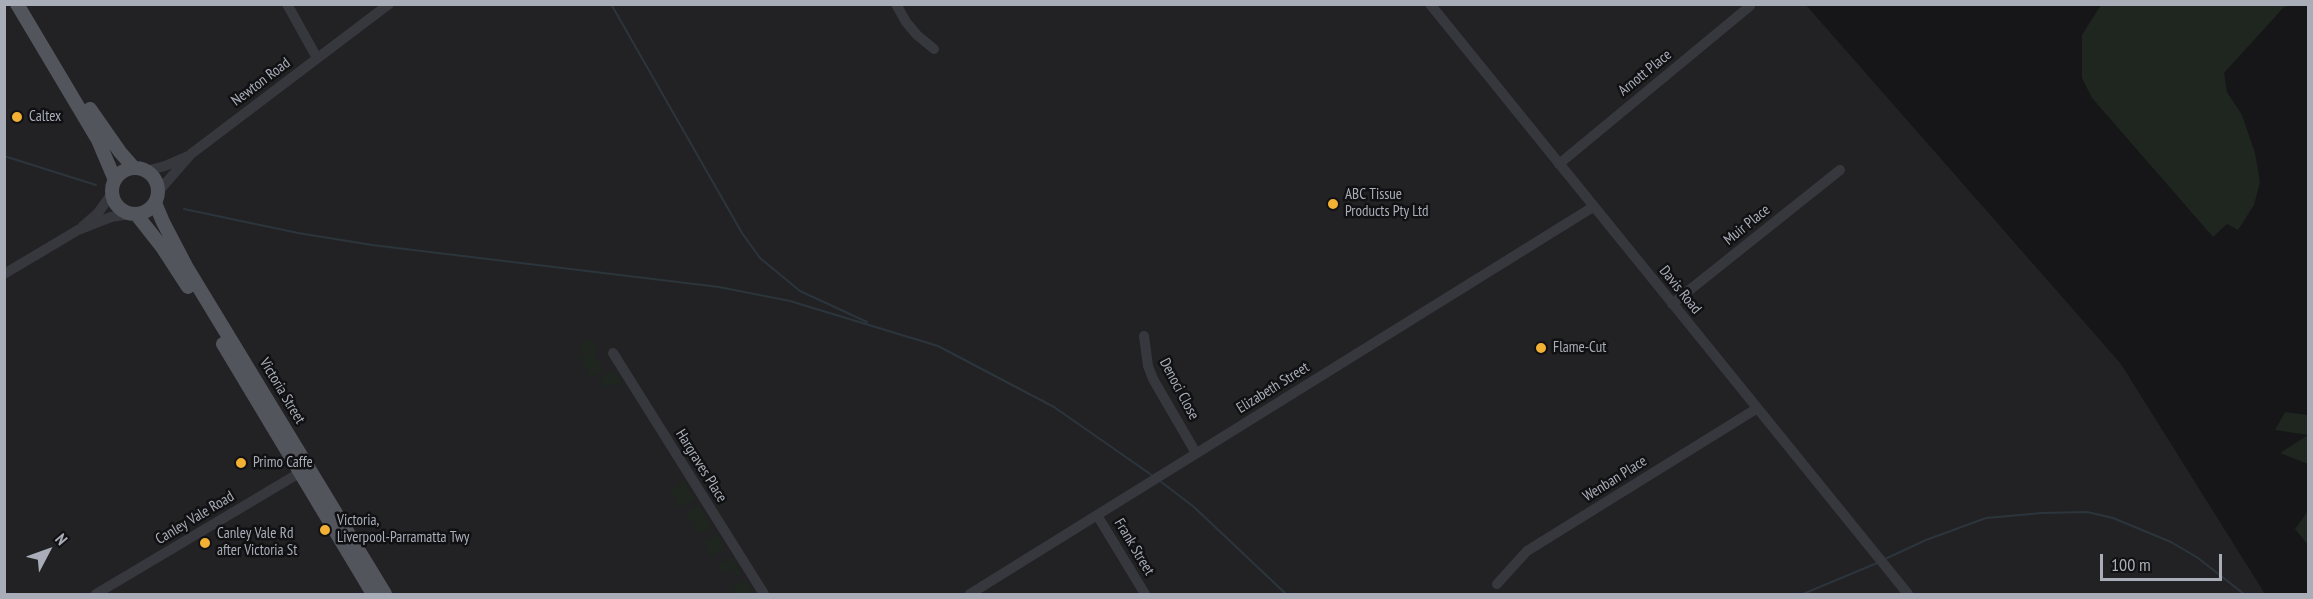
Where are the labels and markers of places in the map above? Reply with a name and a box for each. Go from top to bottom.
place label: Caltex [29,108,61,126]
marker: Caltex [10,110,24,124]
place label: ABC Tissue Products Pty Ltd [1345,186,1429,221]
marker: ABC Tissue Products Pty Ltd [1326,197,1340,211]
place label: Flame-Cut [1553,339,1606,357]
marker: Flame-Cut [1534,341,1548,355]
place label: Primo Caffe [253,454,313,472]
marker: Primo Caffe [234,456,248,470]
place label: Victoria, Liverpool-Parramatta Twy [337,512,470,547]
marker: Victoria, Liverpool-Parramatta Twy [318,523,332,537]
place label: Canley Vale Rd after Victoria St [217,525,297,560]
marker: Canley Vale Rd after Victoria St [198,536,212,550]

